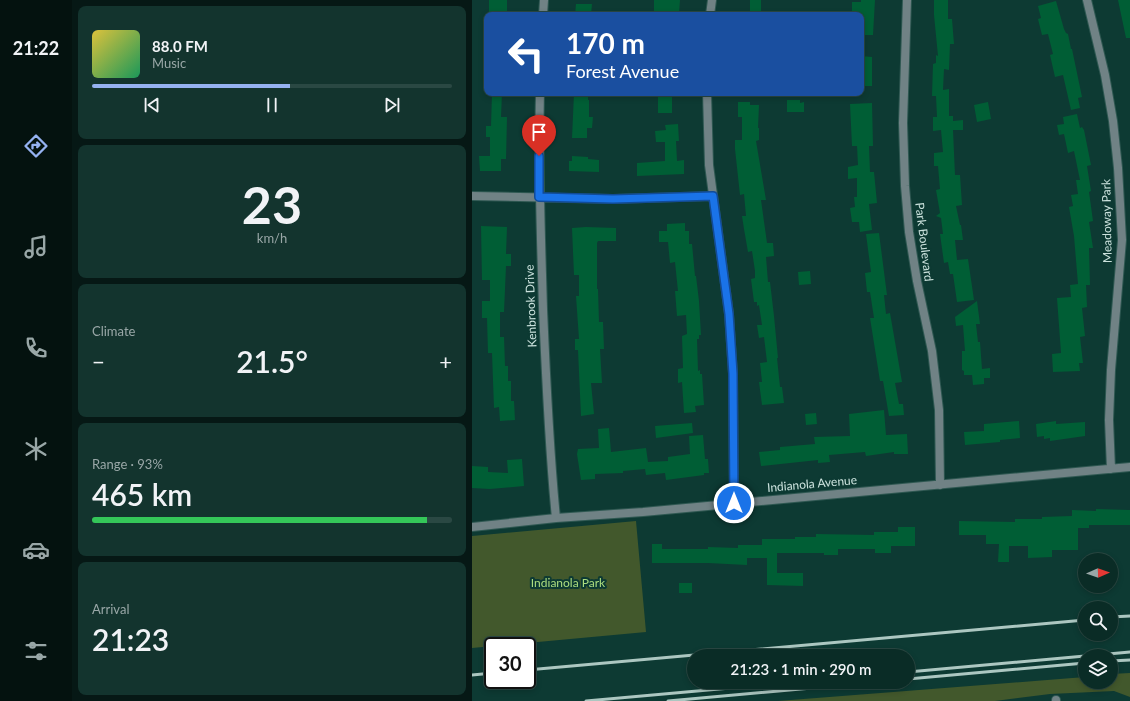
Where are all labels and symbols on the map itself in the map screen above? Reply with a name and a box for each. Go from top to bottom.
pin [522,115,556,156]
street label: Meadoway Park [1098,178,1115,263]
street label: Park Boulevard [912,202,937,282]
street label: Kenbrook Drive [522,264,539,348]
street label: Indianola Avenue [766,472,858,495]
position arrow [713,482,755,524]
north arrow [1078,553,1118,593]
park label: Indianola Park [531,575,606,590]
speed limit sign: 30 [484,637,536,689]

